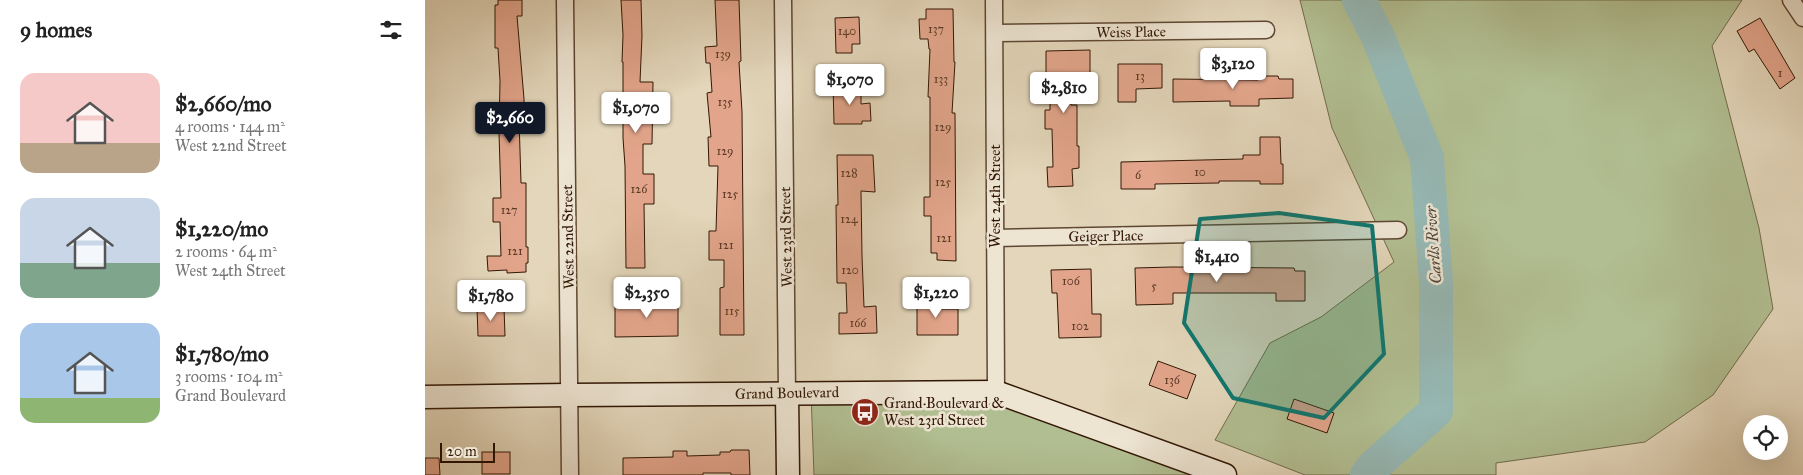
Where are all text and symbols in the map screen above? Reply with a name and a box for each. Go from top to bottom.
icon: filters [377,16,405,44]
text: 9 homes [20,17,92,43]
house number: 137 [928,22,944,36]
street label: Weiss Place [1096,22,1166,42]
house number: 140 [838,24,856,38]
house number: 139 [715,47,731,61]
pin: $3,120 [1192,48,1274,90]
text: $3,120 [1211,54,1255,73]
pin: $1,070 [809,64,891,106]
house number: 1 [1778,66,1783,80]
house number: 13 [1135,69,1145,83]
text: $1,070 [826,70,874,89]
house number: 133 [934,72,948,86]
pin: $2,810 [1023,72,1105,114]
text: $2,810 [1041,78,1087,97]
text: $2,660/mo [175,91,272,117]
pin: $1,070 [595,92,677,134]
icon: home [60,93,120,153]
house number: 135 [717,95,733,109]
text: $1,070 [612,98,660,117]
pin: $2,660 [469,102,551,144]
text: $2,660 [486,108,534,127]
text: 4 rooms · 144 m² [175,117,285,136]
house number: 129 [934,120,952,134]
text: West 22nd Street [175,136,287,155]
street label: West 24th Street [986,143,1004,248]
house number: 129 [716,144,734,158]
house number: 10 [1194,165,1206,179]
house number: 128 [840,166,858,180]
house number: 6 [1135,168,1142,182]
house number: 125 [935,175,951,189]
house number: 126 [631,182,648,196]
street label: West 22nd Street [558,184,578,290]
street label: West 23rd Street [776,186,796,288]
house number: 125 [722,187,738,201]
house number: 127 [501,203,517,217]
water label: Carlls River [1421,204,1445,285]
house number: 124 [840,212,858,226]
text: $1,220/mo [175,216,268,242]
icon: home [60,218,120,278]
street label: Geiger Place [1068,226,1144,246]
house number: 121 [936,231,952,245]
house number: 121 [718,238,734,252]
pin: $1,410 [1176,240,1258,283]
text: 2 rooms · 64 m² [175,242,277,261]
house number: 121 [507,244,523,258]
text: $1,410 [1195,247,1239,266]
text: West 24th Street [175,261,286,280]
house number: 120 [841,263,859,277]
house number: 106 [1062,274,1081,288]
pin: $2,350 [606,276,688,319]
pin: $1,220 [895,276,977,319]
house number: 5 [1151,279,1157,293]
pin: $1,780 [450,280,532,322]
text: $2,350 [624,283,670,302]
text: $1,220 [913,283,959,302]
text: $1,780 [468,286,514,305]
house number: 115 [725,304,740,318]
house number: 166 [849,316,867,330]
house number: 102 [1071,319,1089,333]
text: $1,780/mo [175,341,269,367]
icon: home [60,343,120,403]
text: 3 rooms · 104 m² [175,367,283,386]
house number: 136 [1164,373,1181,387]
street label: Grand Boulevard [735,383,840,403]
text: Grand Boulevard [175,386,286,405]
place label: Grand Boulevard & West 23rd Street [884,394,1004,429]
bus stop icon: Grand Boulevard & West 23rd Street [850,397,880,427]
map controls [1743,415,1788,460]
button: locate [1743,415,1788,460]
scale bar [440,440,495,463]
text: 20 m [447,443,477,460]

